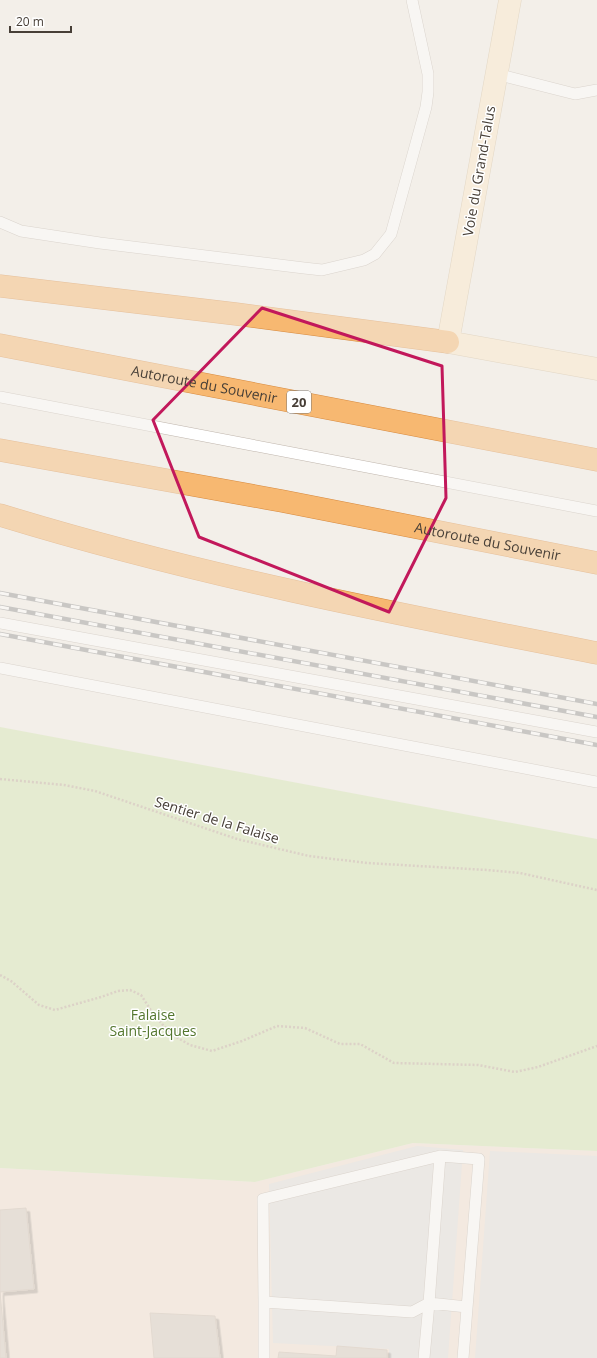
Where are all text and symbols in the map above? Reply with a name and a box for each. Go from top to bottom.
scale bar [10,8,71,34]
text: 20 m [16,13,44,30]
street label: Voie du Grand-Talus [458,104,499,238]
street label: Autoroute du Souvenir [130,360,279,407]
road number: 20 [287,391,311,413]
street label: Autoroute du Souvenir [413,517,562,565]
street label: Sentier de la Falaise [153,792,282,848]
park label: Falaise Saint-Jacques [109,1005,197,1040]

